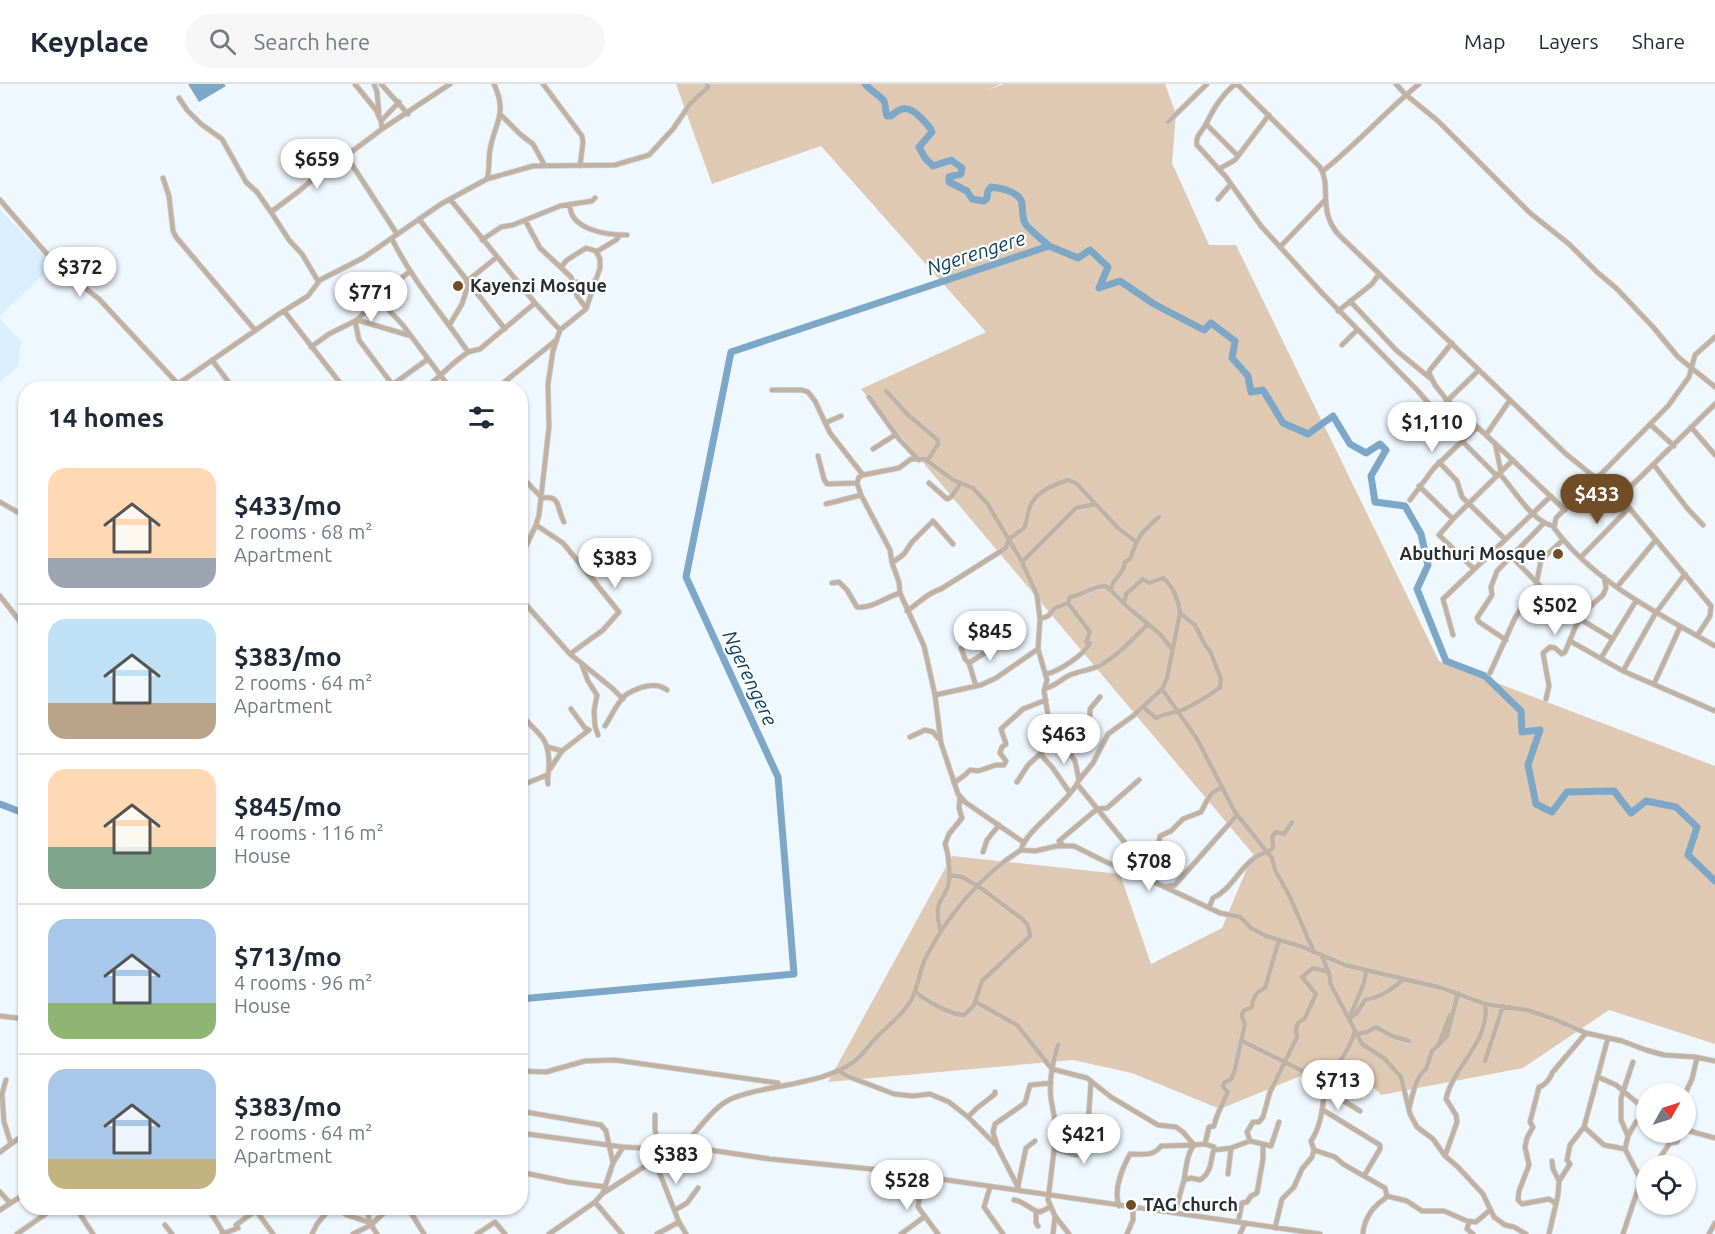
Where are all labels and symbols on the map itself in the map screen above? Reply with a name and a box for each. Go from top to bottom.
pin: $659 [281,139,353,190]
water label: Ngerengere [924,226,1028,279]
pin: $372 [44,247,116,298]
pin: $771 [335,272,407,323]
place label: Kayenzi Mosque [470,275,607,295]
marker: Kayenzi Mosque [451,279,465,293]
pin: $1,110 [1383,402,1481,453]
pin: $433 [1561,474,1633,525]
pin: $383 [579,538,651,589]
place label: Abuthuri Mosque [1400,543,1546,563]
marker: Abuthuri Mosque [1551,547,1565,561]
pin: $502 [1519,585,1591,636]
pin: $845 [954,611,1026,662]
water label: Ngerengere [718,627,782,729]
pin: $463 [1028,714,1100,765]
pin: $708 [1113,841,1185,892]
pin: $713 [1302,1060,1374,1111]
north arrow [1636,1083,1696,1143]
pin: $421 [1048,1114,1120,1165]
pin: $383 [640,1134,712,1185]
pin: $528 [871,1160,943,1211]
place label: TAG church [1143,1194,1238,1214]
marker: TAG church [1124,1198,1138,1212]

